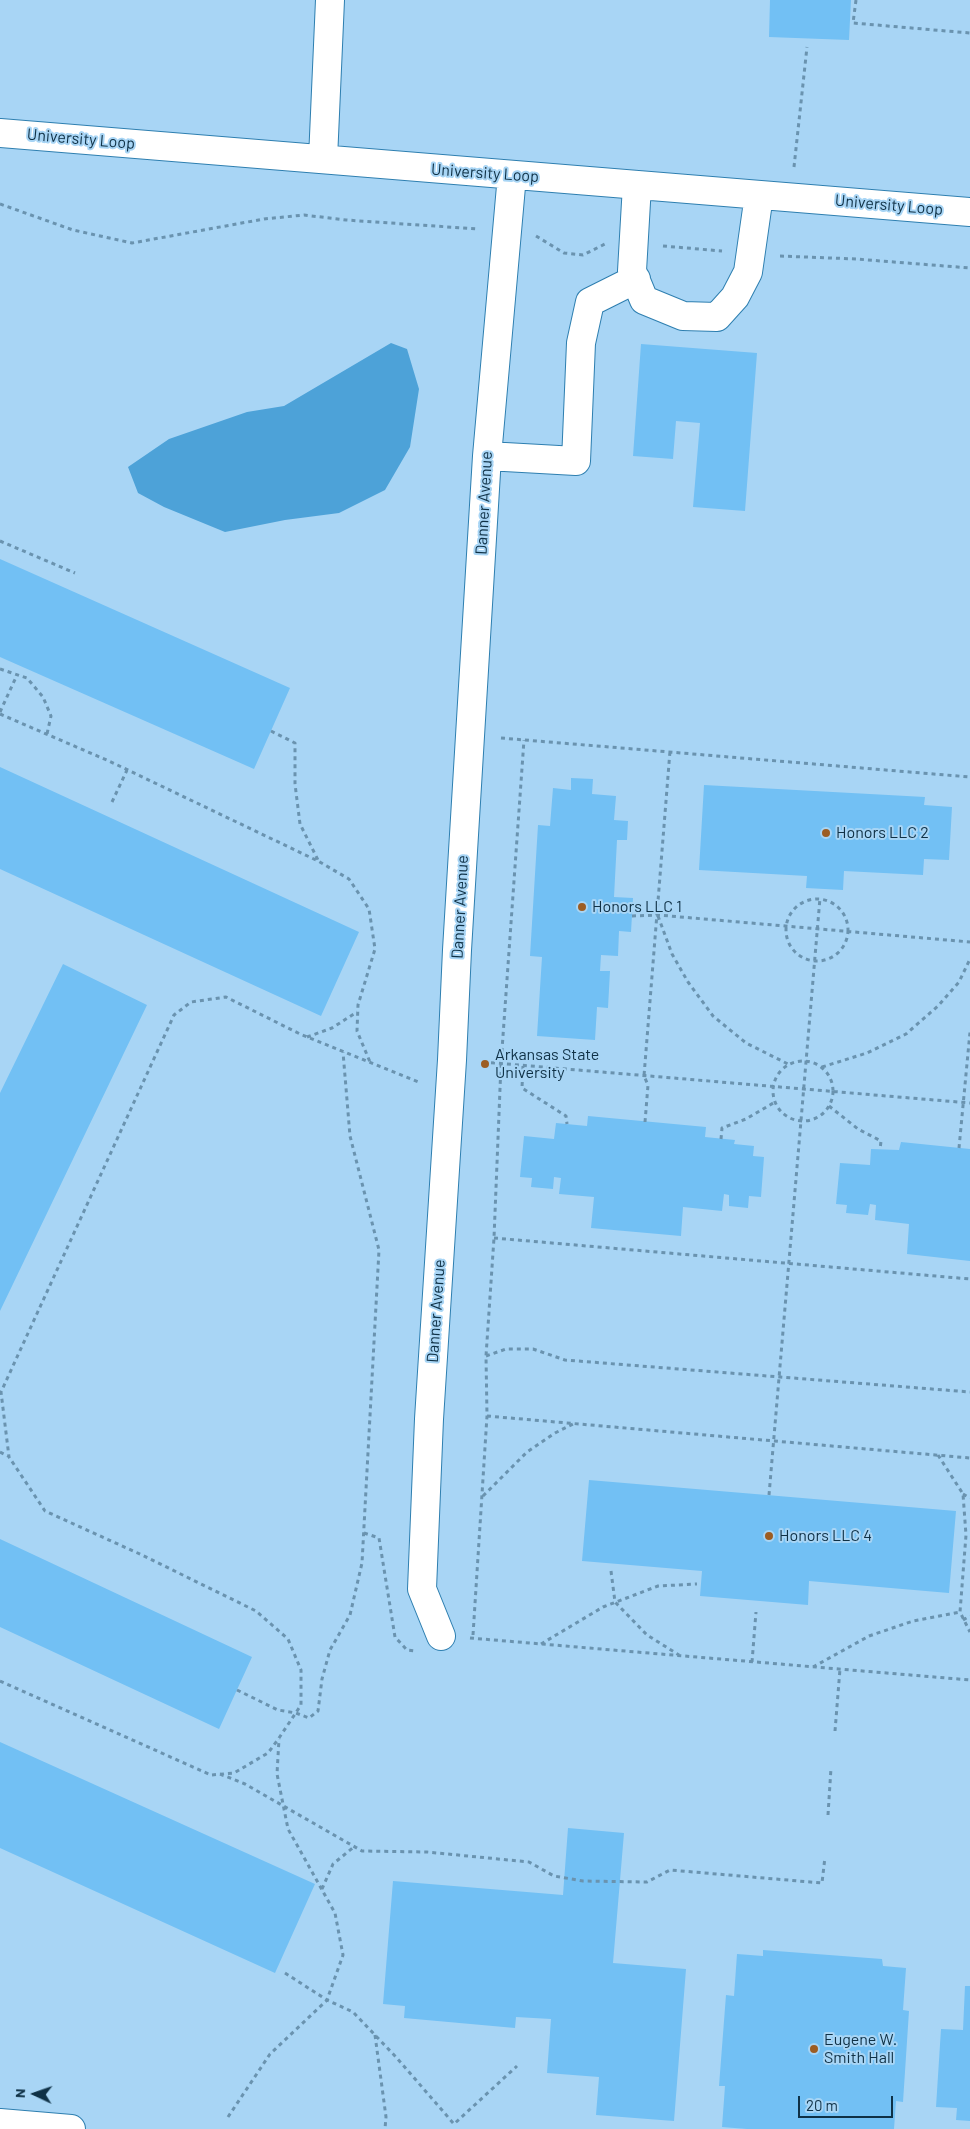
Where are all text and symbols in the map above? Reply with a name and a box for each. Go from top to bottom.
street label: University Loop [26,125,136,153]
street label: University Loop [430,160,540,186]
street label: University Loop [834,191,944,219]
street label: Danner Avenue [472,451,496,555]
place label: Honors LLC 2 [836,823,929,843]
marker: Honors LLC 2 [820,827,832,839]
street label: Danner Avenue [448,855,472,959]
place label: Honors LLC 1 [592,897,682,917]
marker: Honors LLC 1 [576,901,588,913]
place label: Arkansas State University [495,1045,599,1083]
marker: Arkansas State University [479,1058,491,1070]
street label: Danner Avenue [423,1259,449,1363]
place label: Honors LLC 4 [779,1526,872,1546]
marker: Honors LLC 4 [763,1530,775,1542]
place label: Eugene W. Smith Hall [824,2030,897,2068]
marker: Eugene W. Smith Hall [808,2043,820,2055]
north arrow [10,2069,60,2119]
scale bar [800,2086,895,2118]
text: N [11,2088,28,2098]
text: 20 m [806,2096,838,2114]

